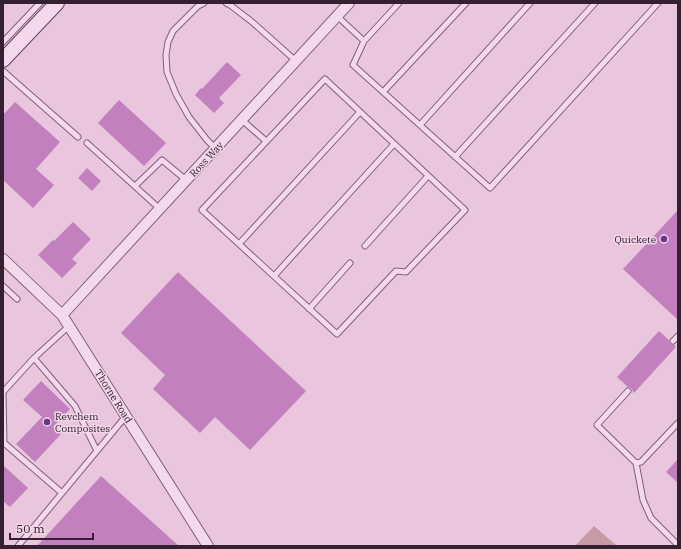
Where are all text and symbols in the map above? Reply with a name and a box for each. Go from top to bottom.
street label: Ross Way [187,138,227,180]
place label: Quickete [614,233,656,246]
marker: Quickete [659,234,669,244]
street label: Thorne Road [92,367,135,425]
place label: Revchem Composites [55,410,110,435]
marker: Revchem Composites [42,417,52,427]
scale bar [10,515,93,541]
text: 50 m [16,521,45,536]

